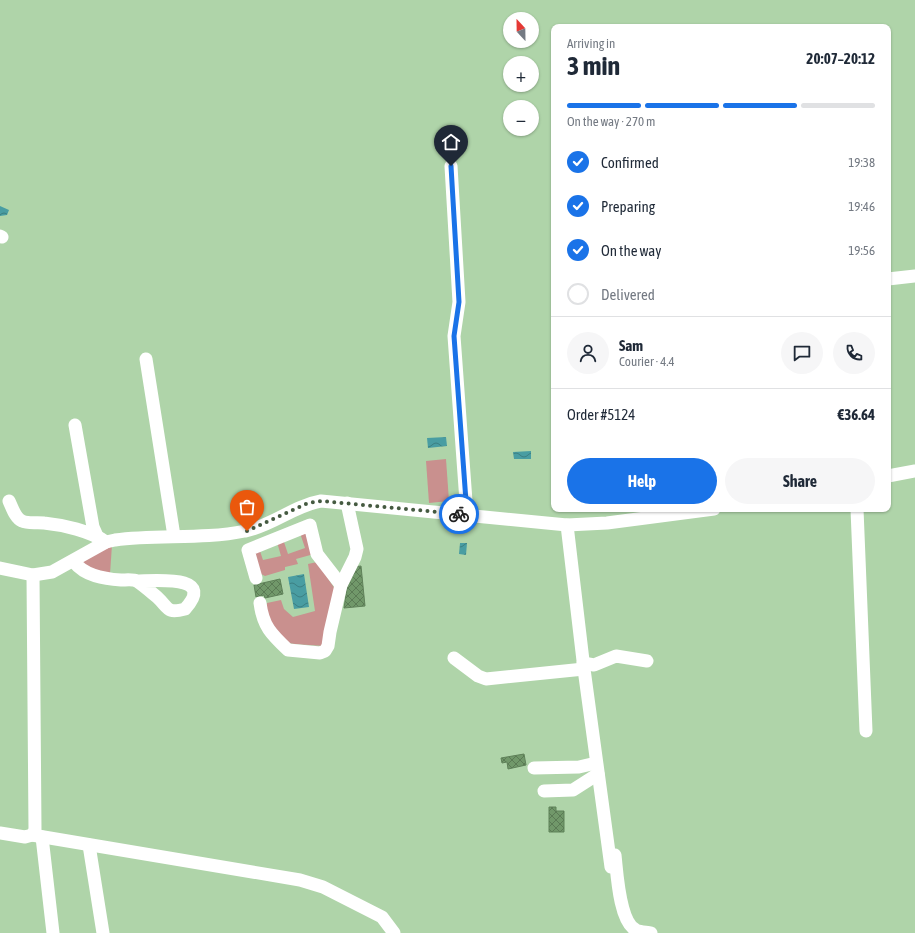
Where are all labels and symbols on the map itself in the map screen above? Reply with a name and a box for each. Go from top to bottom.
north arrow [503,12,539,48]
pin [434,125,468,166]
pin [230,490,264,531]
courier [439,494,479,534]

